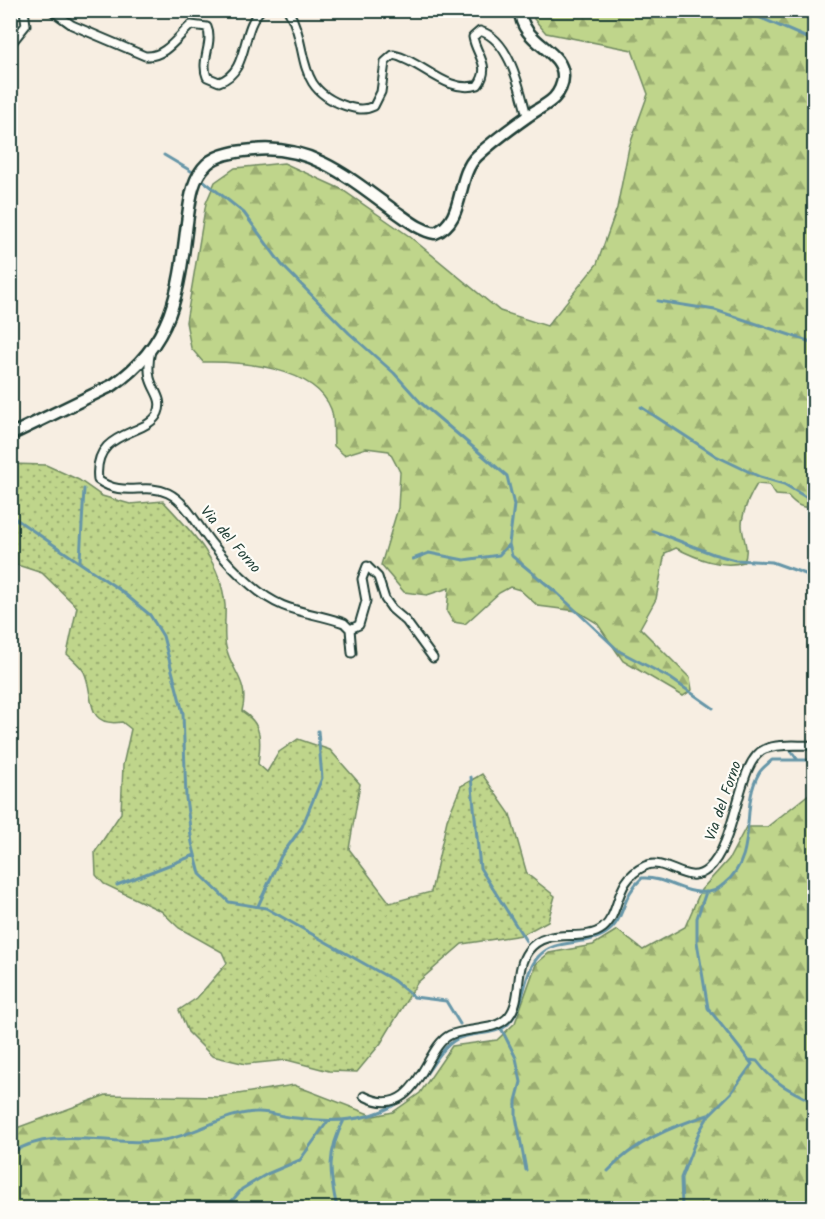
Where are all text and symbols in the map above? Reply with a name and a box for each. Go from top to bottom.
street label: Via del Forno [194,501,266,579]
street label: Via del Forno [699,758,749,844]

